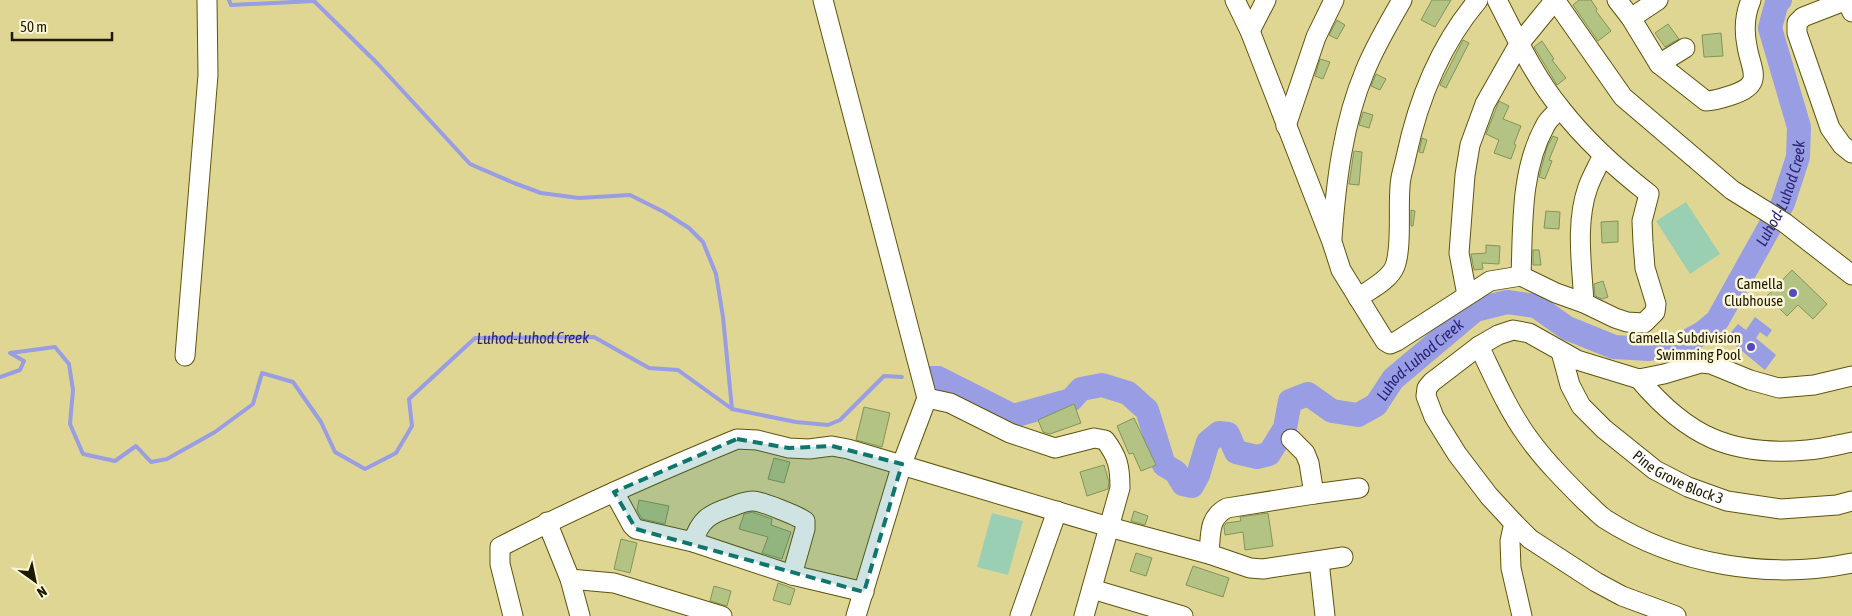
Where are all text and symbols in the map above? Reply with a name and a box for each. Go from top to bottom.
scale bar [12,10,112,42]
text: 50 m [20,18,47,35]
water label: Luhod-Luhod Creek [1752,139,1808,249]
place label: Camella Clubhouse [1724,275,1783,309]
marker: Camella Clubhouse [1787,287,1799,299]
water label: Luhod-Luhod Creek [1373,314,1468,404]
water label: Luhod-Luhod Creek [477,328,590,347]
place label: Camella Subdivision Swimming Pool [1629,329,1741,363]
marker: Camella Subdivision Swimming Pool [1745,341,1757,353]
street label: Pine Grove Block 3 [1630,447,1726,507]
north arrow [10,556,60,606]
text: N [34,583,50,601]

